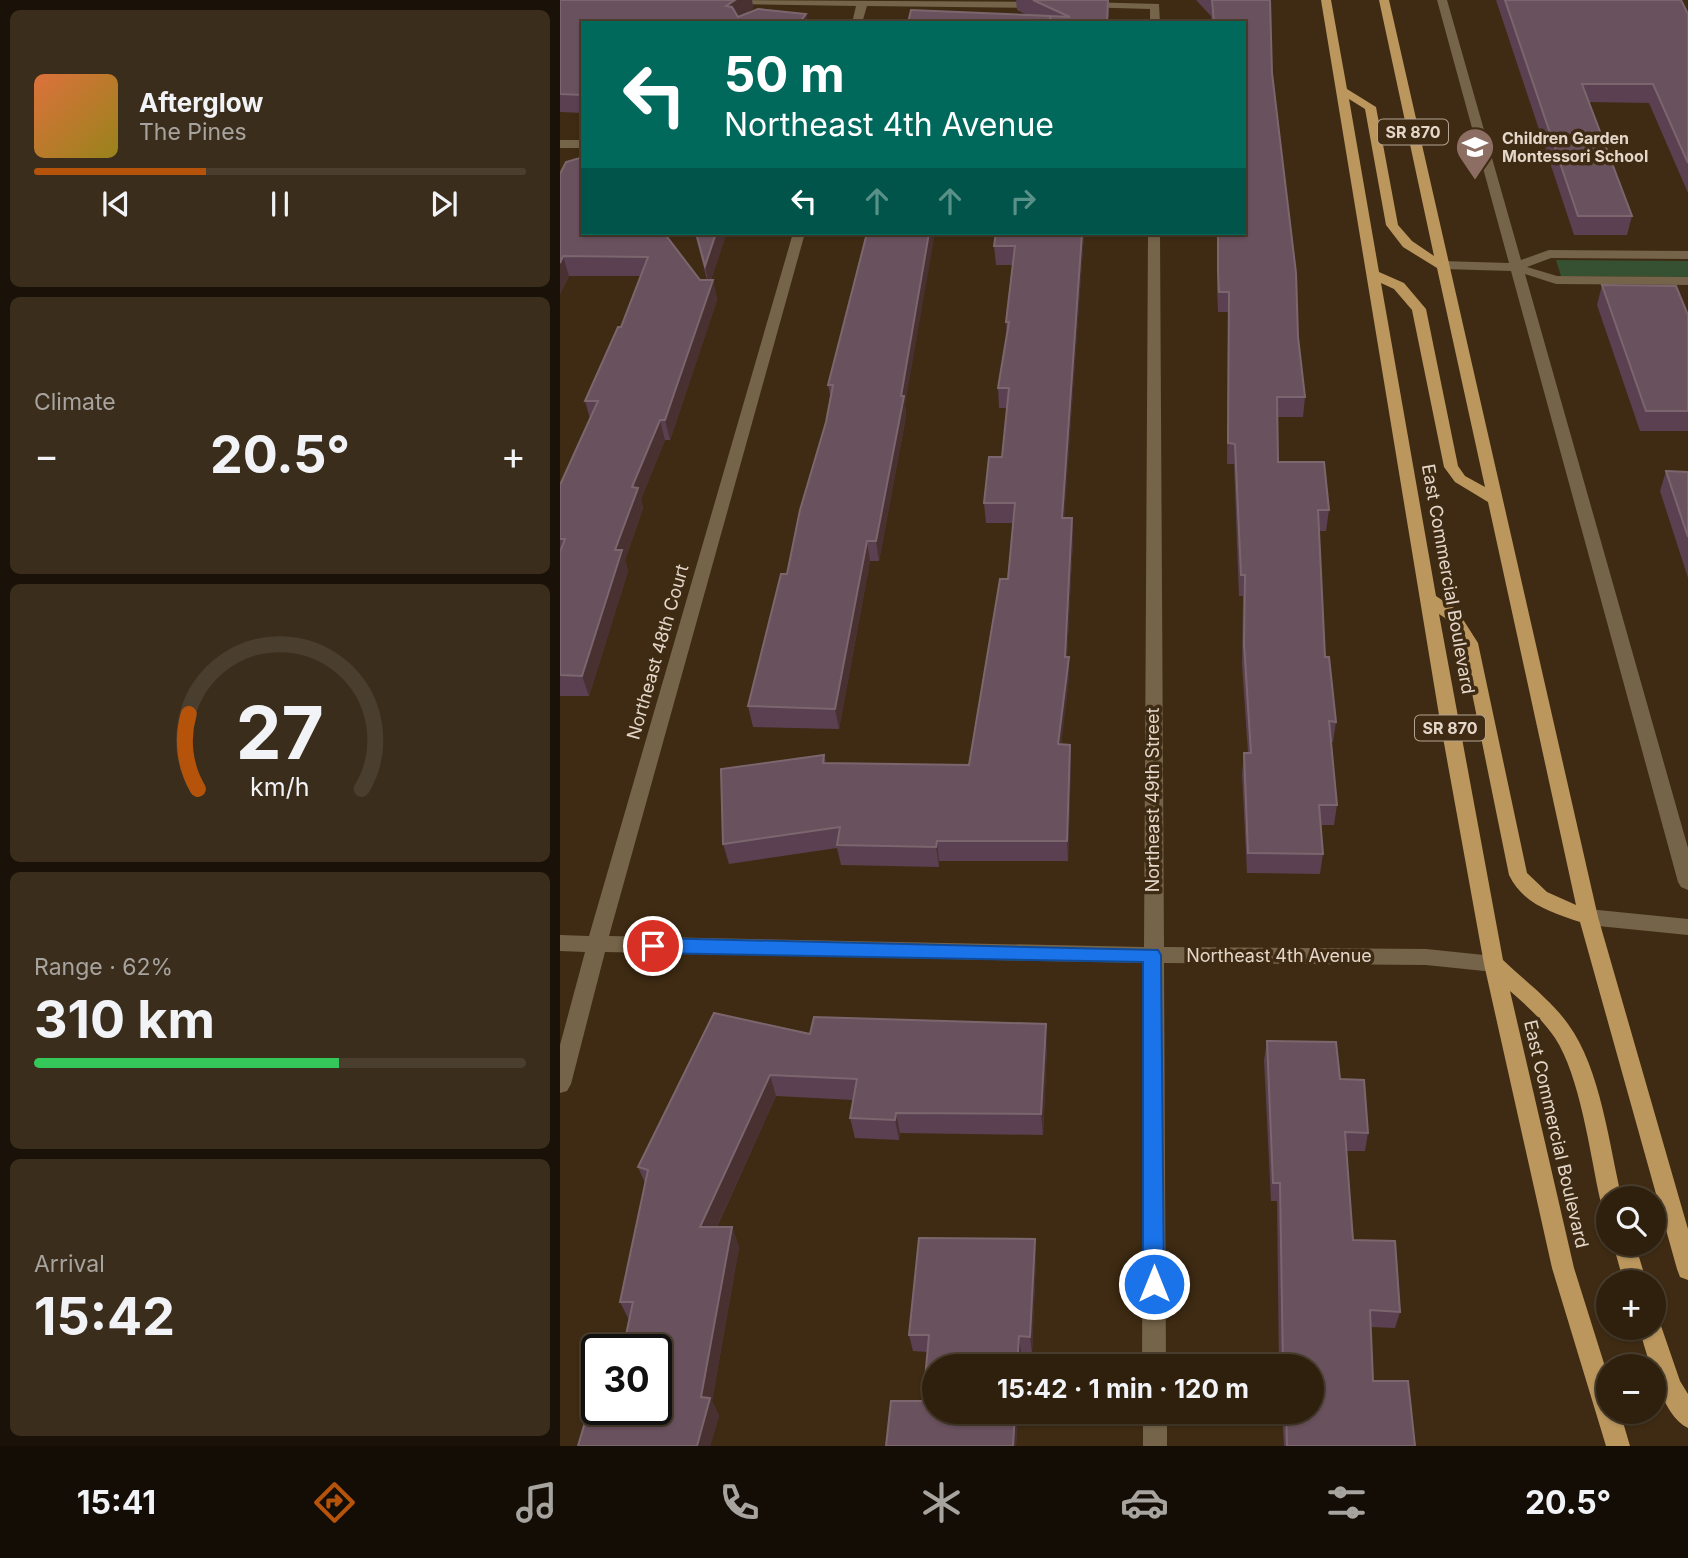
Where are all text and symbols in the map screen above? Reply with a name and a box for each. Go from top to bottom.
text: 50 m [724,45,845,104]
icon: left [609,49,700,140]
text: Afterglow [139,87,263,118]
text: Northeast 4th Avenue [724,105,1054,144]
text: The Pines [139,118,247,146]
road number: SR 870 [1378,120,1448,144]
school or university icon: Children Garden Montessori School [1454,126,1496,181]
place label: Children Garden Montessori School [1502,128,1648,166]
icon: left [785,182,823,220]
icon: ahead [858,182,896,220]
icon: ahead [931,182,969,220]
icon: right [1004,182,1042,220]
icon: previous [97,185,135,223]
icon: pause [261,185,299,223]
icon: next [425,185,463,223]
text: Climate [34,388,116,416]
text: 20.5° [210,423,350,486]
text: − [34,432,59,478]
text: + [501,432,526,478]
street label: East Commercial Boulevard [1418,462,1479,696]
street label: Northeast 48th Court [622,562,693,742]
text: 27 [236,688,324,777]
street label: Northeast 49th Street [1142,708,1163,892]
road number: SR 870 [1415,716,1485,740]
text: km/h [250,772,310,802]
pin [623,916,683,976]
icon: arrive [634,927,672,965]
street label: Northeast 4th Avenue [1186,945,1372,966]
text: Range · 62% [34,953,173,981]
text: 310 km [34,988,215,1051]
street label: East Commercial Boulevard [1520,1018,1593,1250]
map controls [1596,1186,1666,1424]
button: search [1596,1186,1666,1256]
position arrow [1117,1247,1191,1321]
text: Arrival [34,1250,105,1278]
button: + [1596,1270,1666,1340]
text: 15:42 [34,1285,175,1348]
speed limit sign: 30 [581,1334,672,1425]
button: − [1596,1354,1666,1424]
text: 15:42 · 1 min · 120 m [997,1373,1249,1404]
icon: directions [310,1478,359,1527]
icon: music [512,1478,561,1527]
icon: phone [715,1478,764,1527]
icon: climate [917,1478,966,1527]
icon: car [1120,1478,1169,1527]
icon: filters [1322,1478,1371,1527]
text: 15:41 [77,1483,156,1522]
text: 20.5° [1525,1483,1611,1522]

